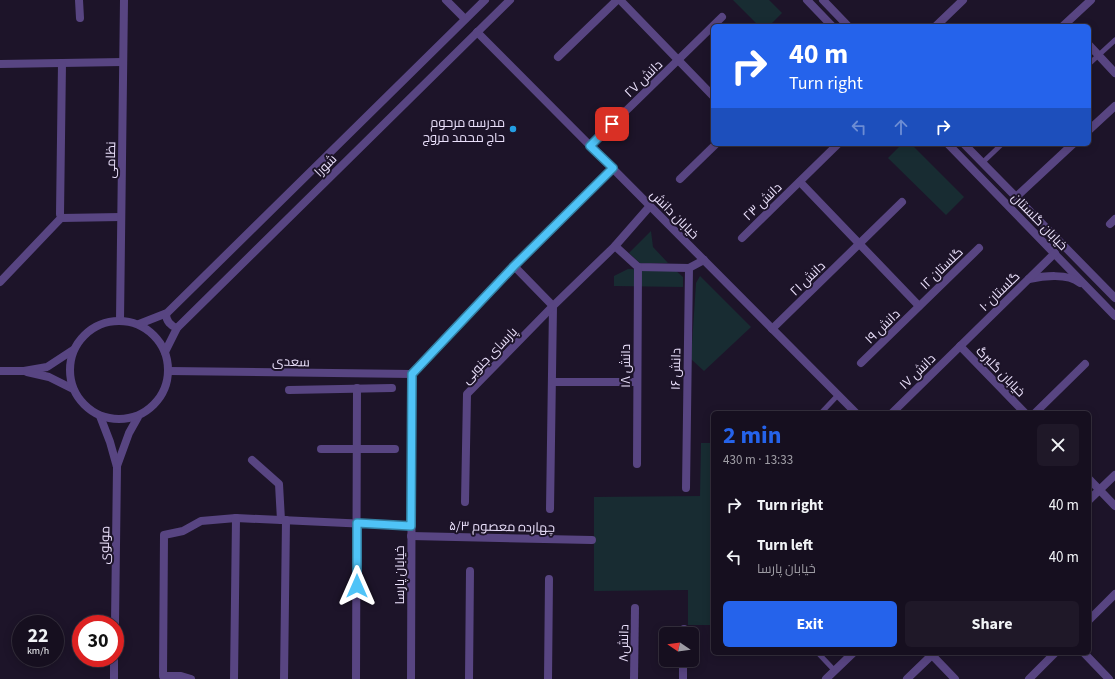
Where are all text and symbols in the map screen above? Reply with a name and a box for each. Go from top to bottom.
text: 40 m [789,34,848,74]
icon: right [723,40,775,92]
street label: دانش ۲۷ [621,56,667,102]
text: Turn right [789,71,863,96]
pin [595,107,629,141]
icon: arrive [601,113,623,135]
place label: مدرسه مرحوم حاج محمد مروج [422,114,505,147]
icon: left [848,116,870,138]
icon: ahead [890,116,912,138]
icon: right [932,116,954,138]
marker: مدرسه مرحوم حاج محمد مروج [508,124,518,134]
street label: نظامی [102,141,120,179]
street label: شورا [310,150,341,181]
street label: دانش ۲۳ [739,179,786,225]
street label: خیابان دانش [646,186,703,243]
street label: خیابان گلستان [1007,189,1071,254]
street label: گلستان ۱۲ [916,244,967,294]
street label: دانش ۲۱ [786,257,829,300]
street label: گلستان ۱۰ [975,268,1024,316]
street label: دانش ۱۹ [861,305,904,348]
street label: پارسای جنوبی [458,323,522,388]
street label: خیابان گلبرگ [972,342,1029,401]
street label: دانش ۱۸ [617,344,635,388]
street label: دانش ۱۶ [667,348,685,390]
street label: دانش ۱۷ [896,350,940,394]
street label: سعدی [272,353,310,371]
text: 2 min [723,418,781,453]
button: close [1037,424,1079,466]
text: 430 m · 13:33 [723,451,793,469]
icon: right [723,494,745,516]
text: Turn right [757,495,823,516]
text: 40 m [1049,495,1079,516]
street label: چهارده معصوم ۵/۳ [449,517,555,537]
street label: مولوی [96,526,114,564]
text: Turn left [757,535,813,556]
street label: خیابان پارسا [391,546,409,604]
icon: left [723,546,745,568]
text: 40 m [1049,547,1079,568]
text: خیابان پارسا [757,560,816,578]
position arrow [336,565,378,607]
button: Exit [723,601,897,647]
button: Share [905,601,1079,647]
speed limit sign: 30 [72,615,124,667]
text: 22 [27,622,49,650]
street label: دانش۸ [615,624,633,662]
north arrow [659,627,699,667]
map controls [659,627,699,667]
text: km/h [27,644,49,658]

